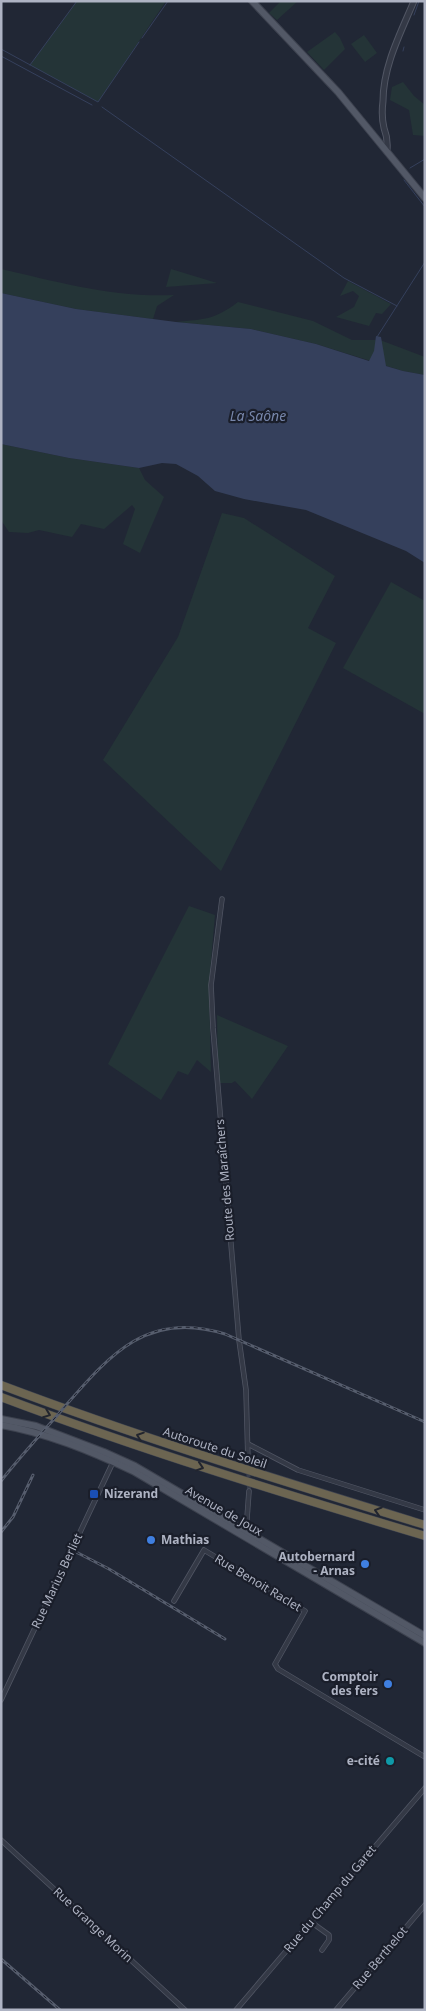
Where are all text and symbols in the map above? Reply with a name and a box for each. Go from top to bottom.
water label: La Saône [230,406,286,425]
street label: Route des Maraîchers [211,1118,238,1242]
one-way arrow [42,1408,51,1418]
street label: Autoroute du Soleil [161,1423,269,1472]
one-way arrow [136,1432,144,1442]
one-way arrow [196,1462,204,1472]
street label: Avenue de Joux [182,1481,267,1540]
place label: Nizerand [104,1485,158,1502]
marker: Nizerand [88,1488,100,1500]
one-way arrow [375,1506,383,1516]
street label: Rue Marius Berliet [27,1530,86,1631]
place label: Mathias [161,1531,209,1548]
marker: Mathias [145,1534,157,1546]
place label: Autobernard - Arnas [278,1548,355,1579]
street label: Rue Benoit Raclet [212,1550,306,1616]
marker: Autobernard - Arnas [359,1558,371,1570]
place label: Comptoir des fers [322,1668,379,1699]
marker: Comptoir des fers [382,1678,394,1690]
place label: e-cité [347,1752,380,1769]
marker: e-cité [384,1755,396,1767]
street label: Rue du Champ du Garet [280,1841,380,1956]
street label: Rue Grange Morin [50,1883,137,1966]
street label: Rue Berthelot [348,1922,411,1993]

